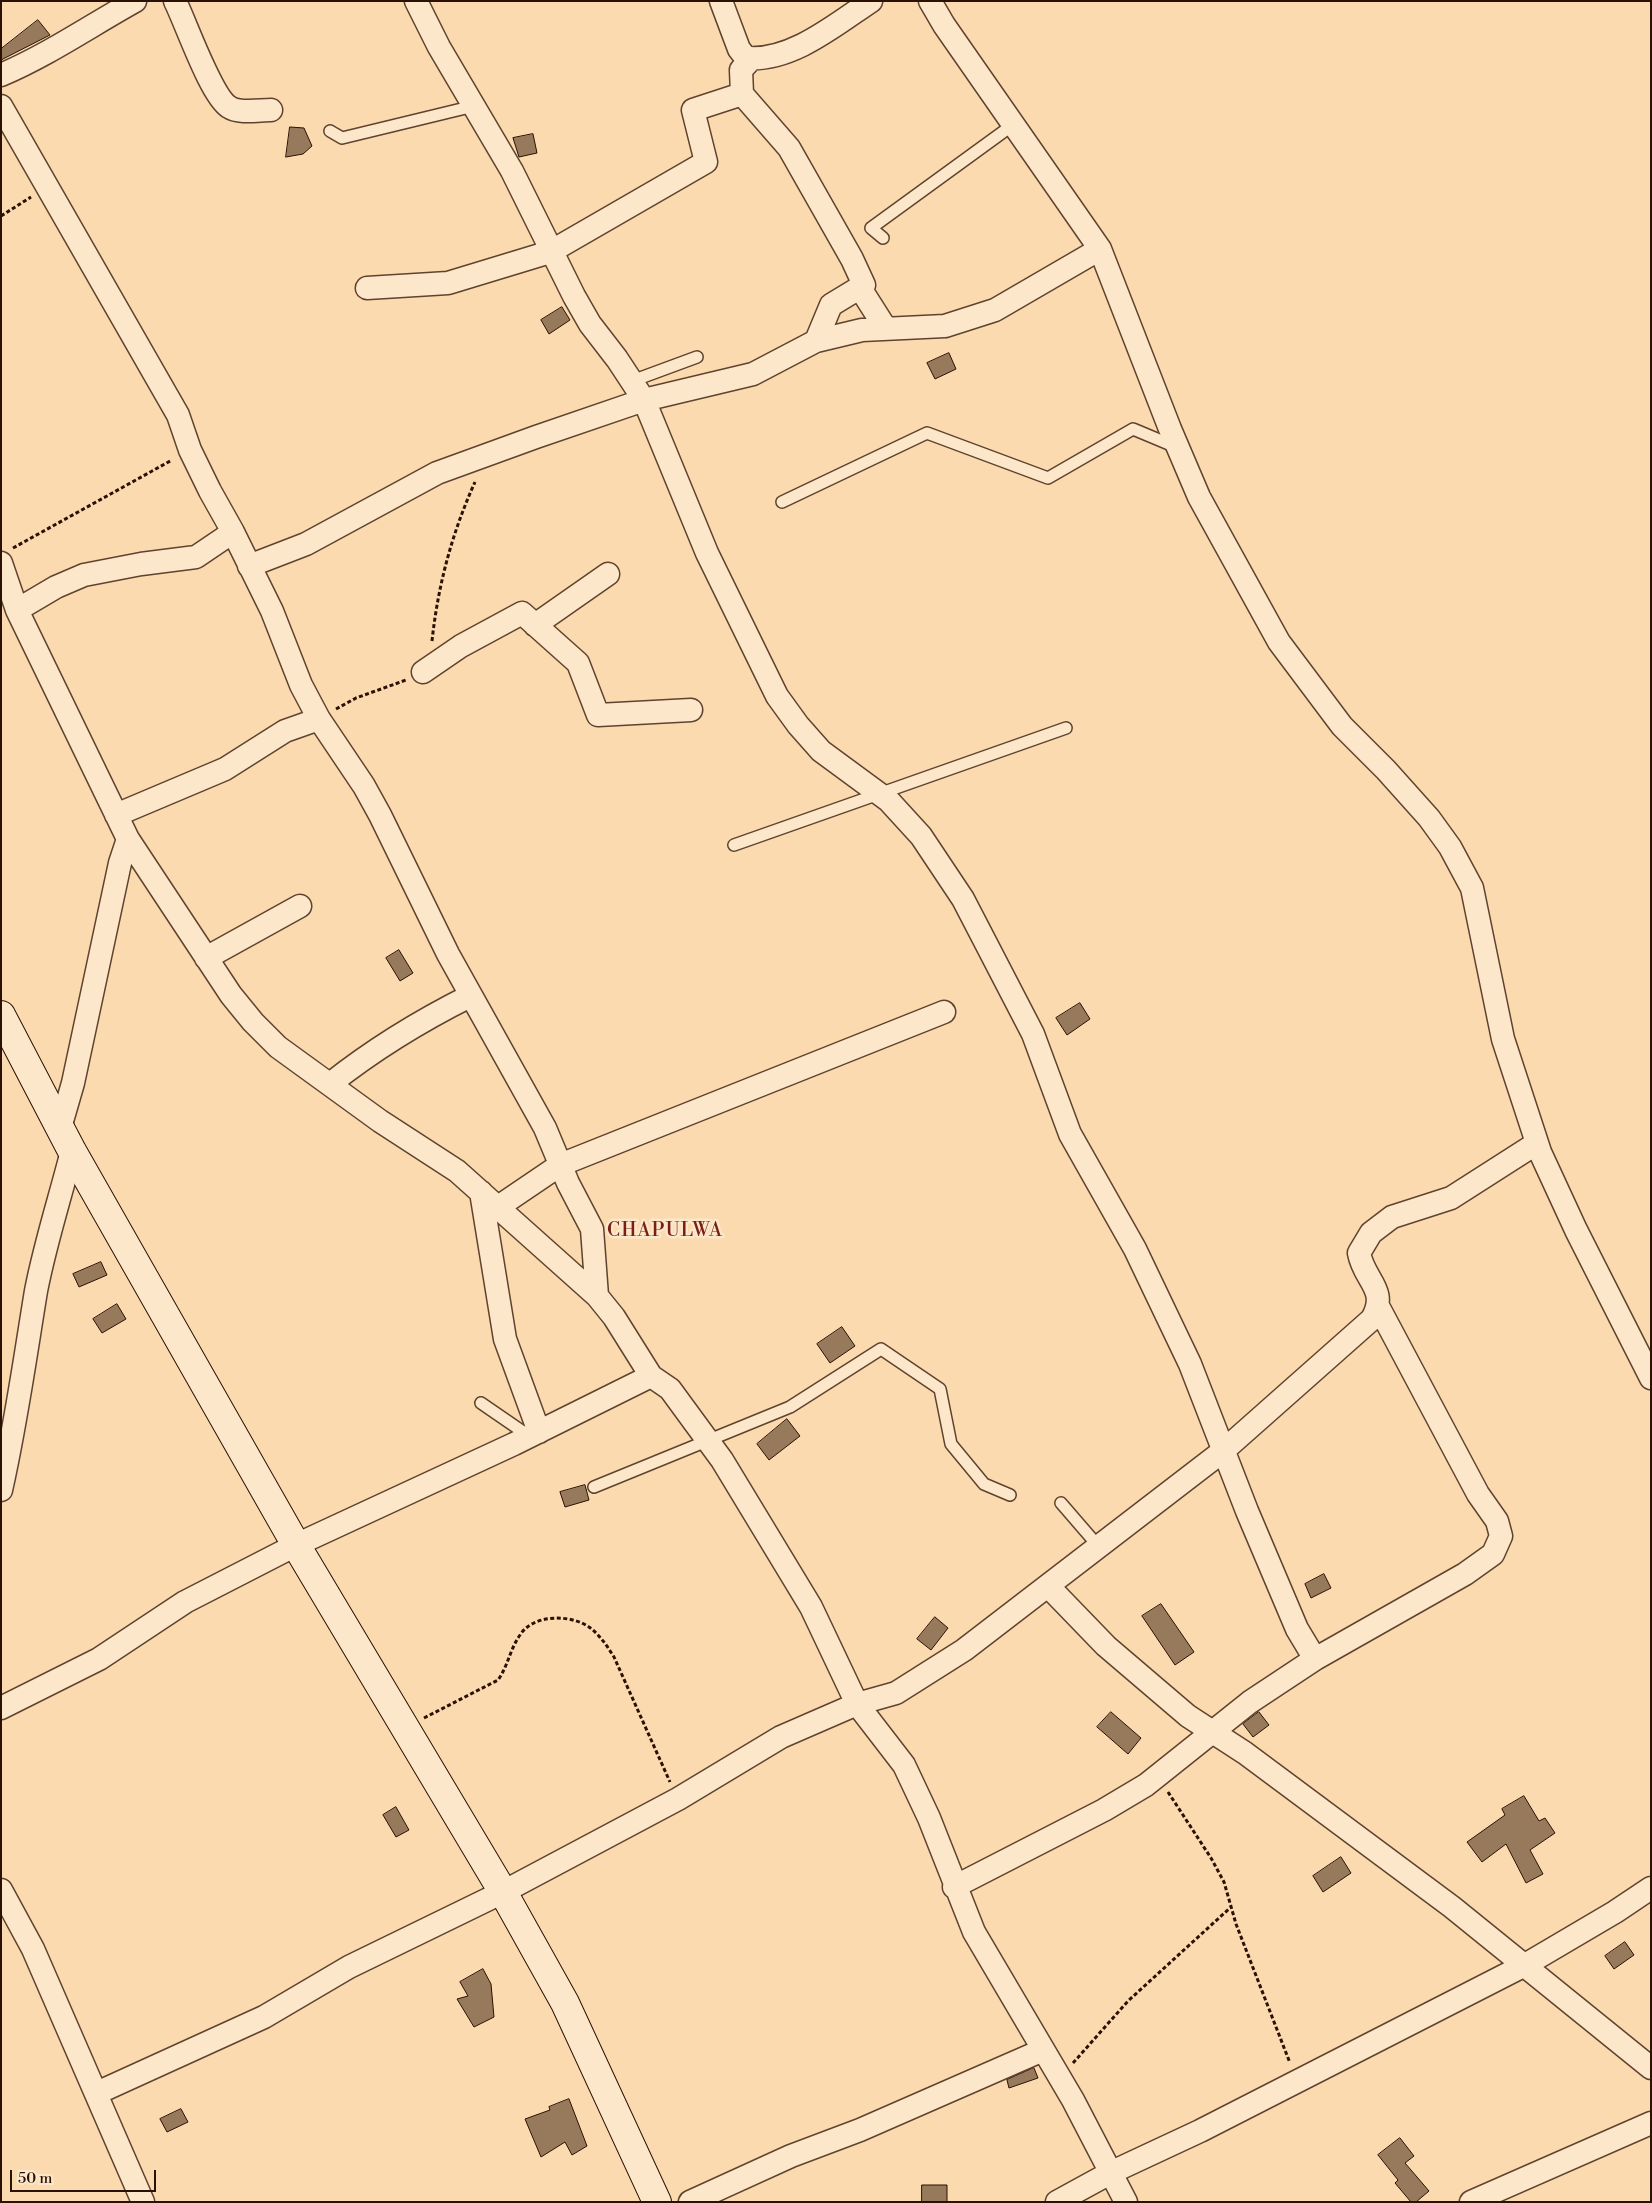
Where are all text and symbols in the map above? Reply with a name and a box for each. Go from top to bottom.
district label: CHAPULWA [606,1220,724,1242]
scale bar [12,2160,159,2192]
text: 50 m [18,2169,52,2188]

